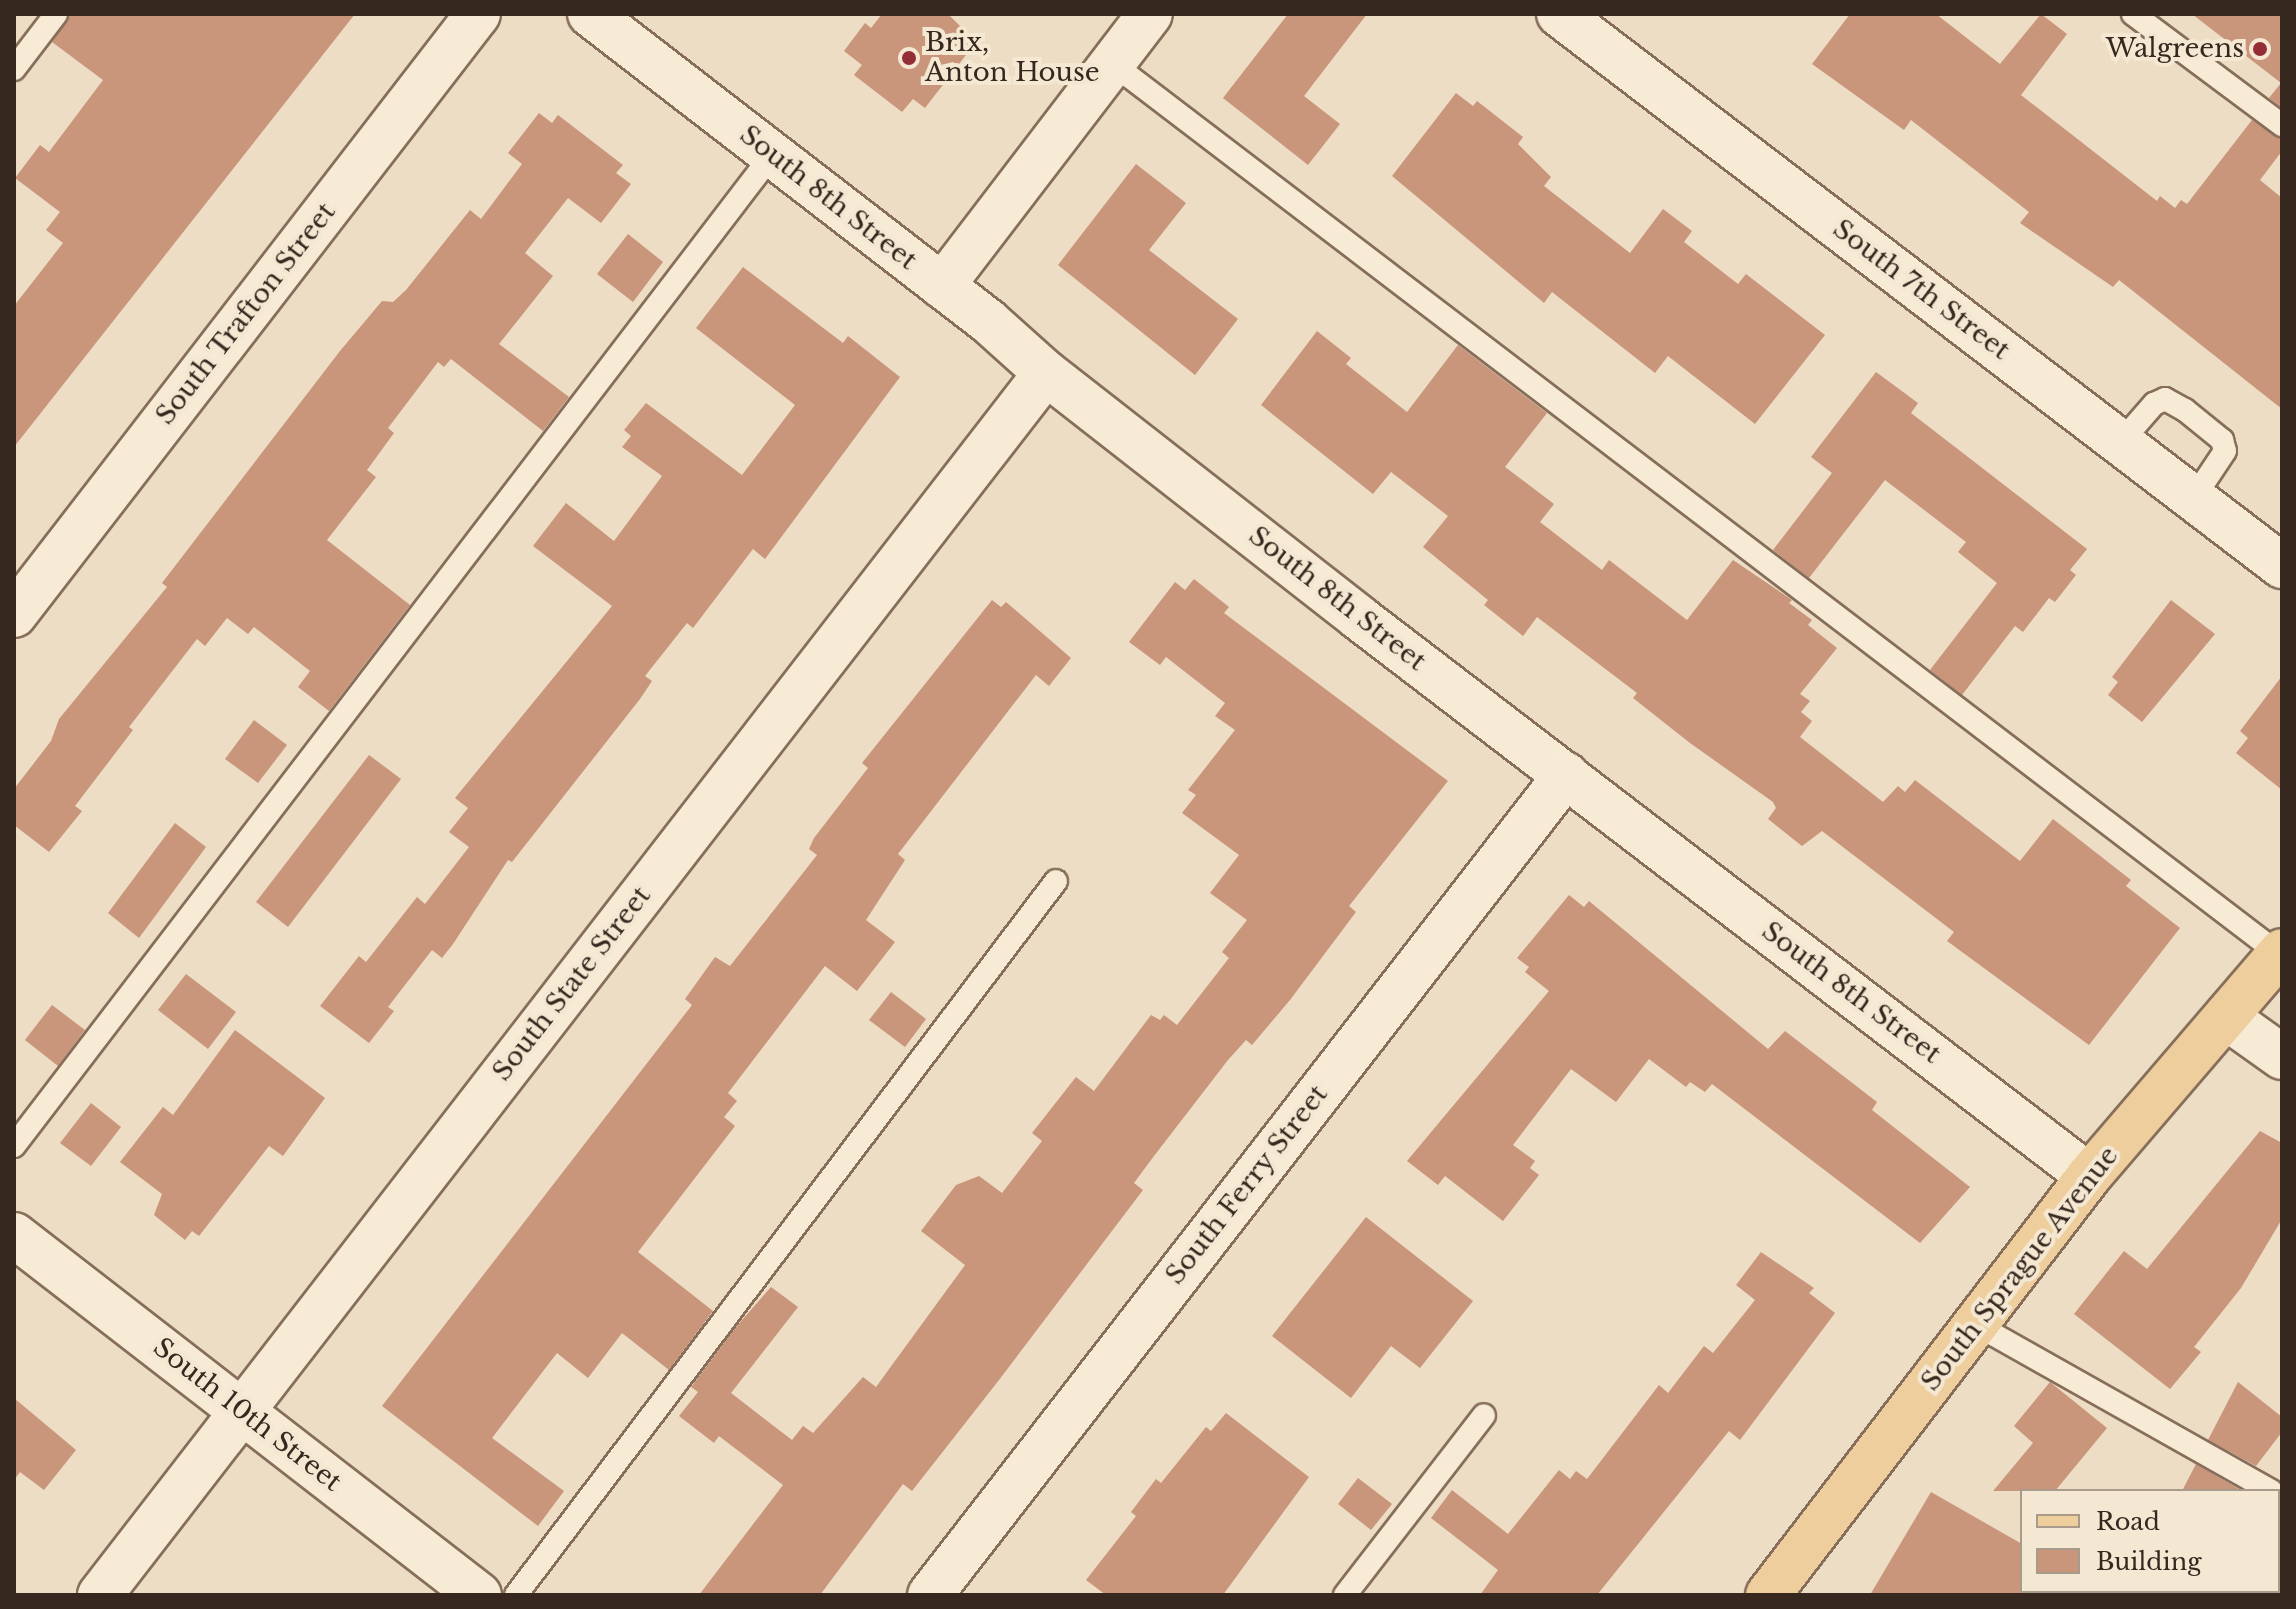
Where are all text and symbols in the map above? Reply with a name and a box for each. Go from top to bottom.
place label: Brix, Anton House [925,27,1100,88]
place label: Walgreens [2106,33,2244,65]
marker: Walgreens [2251,40,2269,58]
marker: Brix, Anton House [900,49,918,67]
street label: South 8th Street [733,119,923,277]
street label: South Trafton Street [150,197,342,431]
street label: South 7th Street [1827,214,2015,366]
street label: South 8th Street [1242,520,1432,678]
street label: South State Street [487,881,657,1087]
street label: South 8th Street [1756,916,1946,1070]
street label: South Ferry Street [1159,1079,1335,1291]
street label: South Sprague Avenue [1915,1140,2125,1398]
street label: South 10th Street [147,1332,347,1498]
legend [2020,1489,2280,1593]
text: Road [2096,1507,2160,1536]
text: Building [2096,1547,2202,1576]

